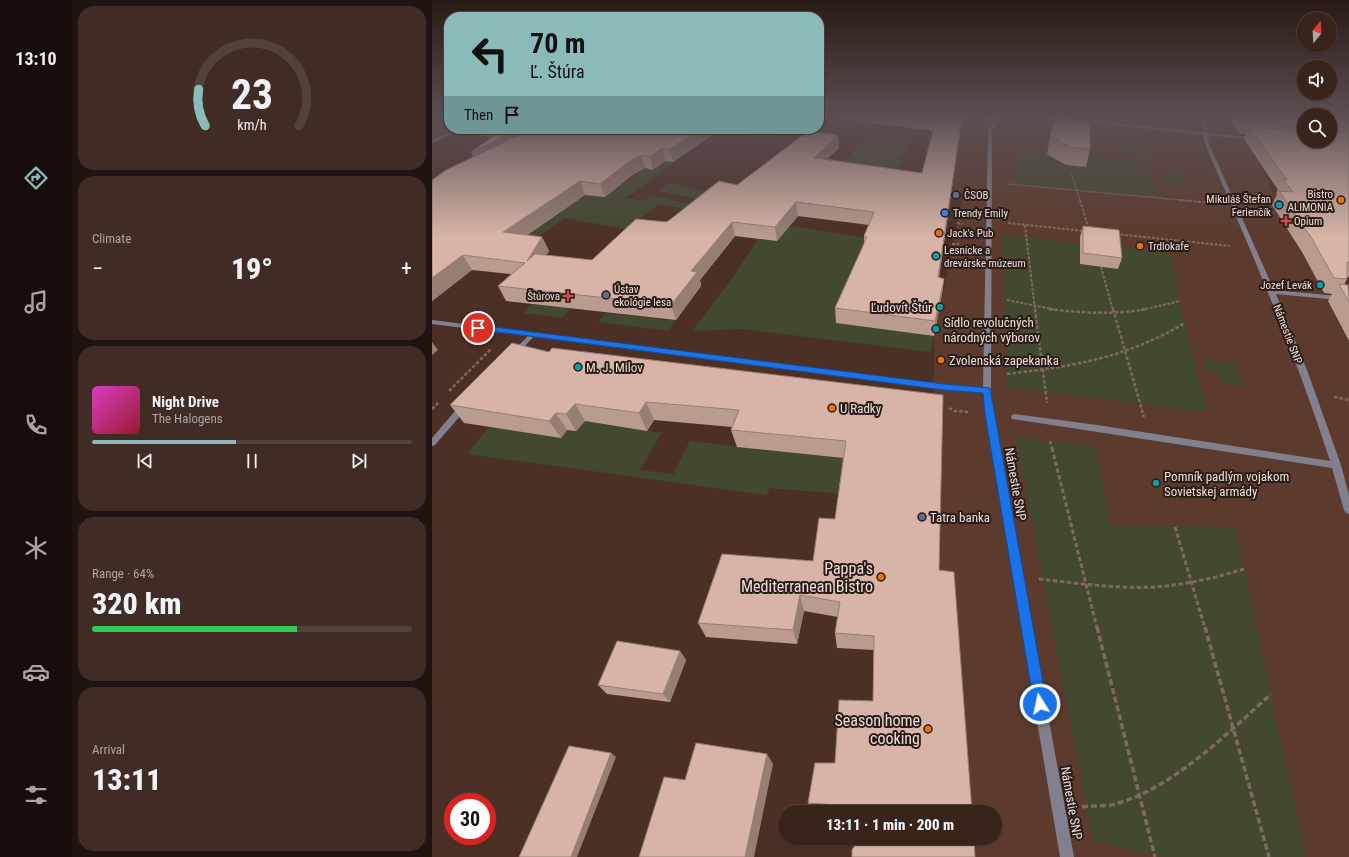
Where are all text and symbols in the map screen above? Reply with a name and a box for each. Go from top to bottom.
north arrow [1297,12,1337,52]
map controls [1297,12,1337,148]
text: 70 m [530,27,586,60]
icon: left [464,28,516,80]
text: 13:10 [15,48,57,69]
button: sound [1297,60,1337,100]
text: Ľ. Štúra [530,61,585,82]
text: 23 [231,70,273,119]
icon: arrive [501,104,523,126]
text: Then [464,106,493,124]
button: search [1297,108,1337,148]
text: km/h [237,117,267,133]
icon: directions [22,164,50,192]
place label: ČSOB [964,188,989,202]
place label: Bistro ALIMONIA [1288,188,1334,214]
marker: ČSOB [951,190,961,200]
place label: Mikuláš Štefan Ferienčík [1206,193,1271,219]
marker: Bistro ALIMONIA [1336,195,1346,205]
marker: Mikuláš Štefan Ferienčík [1274,200,1284,210]
place label: Trendy Emily [953,207,1008,220]
marker: Trendy Emily [940,208,950,218]
place label: Opium [1294,215,1322,228]
marker: Opium [1281,216,1291,226]
place label: Jack's Pub [947,227,994,240]
marker: Jack's Pub [934,228,944,238]
text: Climate [92,231,131,246]
place label: Trdlokafe [1148,240,1189,253]
marker: Trdlokafe [1135,241,1145,251]
place label: Lesnícke a drevárske múzeum [944,244,1026,270]
text: 19° [231,251,273,286]
marker: Lesnícke a drevárske múzeum [931,251,941,261]
text: − [92,256,103,281]
text: + [401,256,412,281]
place label: Jozef Levák [1260,279,1312,292]
marker: Jozef Levák [1315,280,1325,290]
place label: Ústav ekológie lesa [614,283,671,309]
icon: music [22,288,50,316]
place label: Štúrova [527,290,560,303]
marker: Ústav ekológie lesa [601,290,611,300]
marker: Štúrova [563,291,573,301]
place label: Ľudovít Štúr [871,300,932,315]
marker: Ľudovít Štúr [935,302,945,312]
street label: Námestie SNP [1270,303,1305,366]
pin [461,311,495,345]
place label: Sídlo revolučných národných výborov [944,315,1040,345]
icon: arrive [467,317,489,339]
marker: Sídlo revolučných národných výborov [931,324,941,334]
place label: Zvolenská zapekanka [949,353,1059,368]
marker: Zvolenská zapekanka [936,355,946,365]
place label: M. J. Milov [586,360,643,375]
marker: M. J. Milov [573,362,583,372]
text: Night Drive [152,393,219,411]
place label: U Radky [840,401,882,416]
marker: U Radky [827,403,837,413]
icon: phone [22,411,50,439]
text: The Halogens [152,411,223,426]
street label: Námestie SNP [1002,446,1029,522]
icon: previous [134,450,156,472]
icon: pause [241,450,263,472]
icon: next [348,450,370,472]
place label: Pomník padlým vojakom Sovietskej armády [1164,469,1289,499]
marker: Pomník padlým vojakom Sovietskej armády [1151,478,1161,488]
place label: Tatra banka [930,510,990,525]
marker: Tatra banka [917,512,927,522]
icon: climate [22,534,50,562]
place label: Pappa's Mediterranean Bistro [741,559,873,596]
text: Range · 64% [92,566,154,581]
marker: Pappa's Mediterranean Bistro [876,572,886,582]
text: 320 km [92,586,181,621]
icon: car [22,658,50,686]
position arrow [1019,683,1061,725]
place label: Season home cooking [834,711,920,748]
marker: Season home cooking [923,724,933,734]
text: Arrival [92,742,125,757]
text: 13:11 [92,762,161,797]
street label: Námestie SNP [1058,765,1085,841]
icon: filters [22,781,50,809]
speed limit sign: 30 [444,793,496,845]
text: 13:11 · 1 min · 200 m [826,816,954,834]

